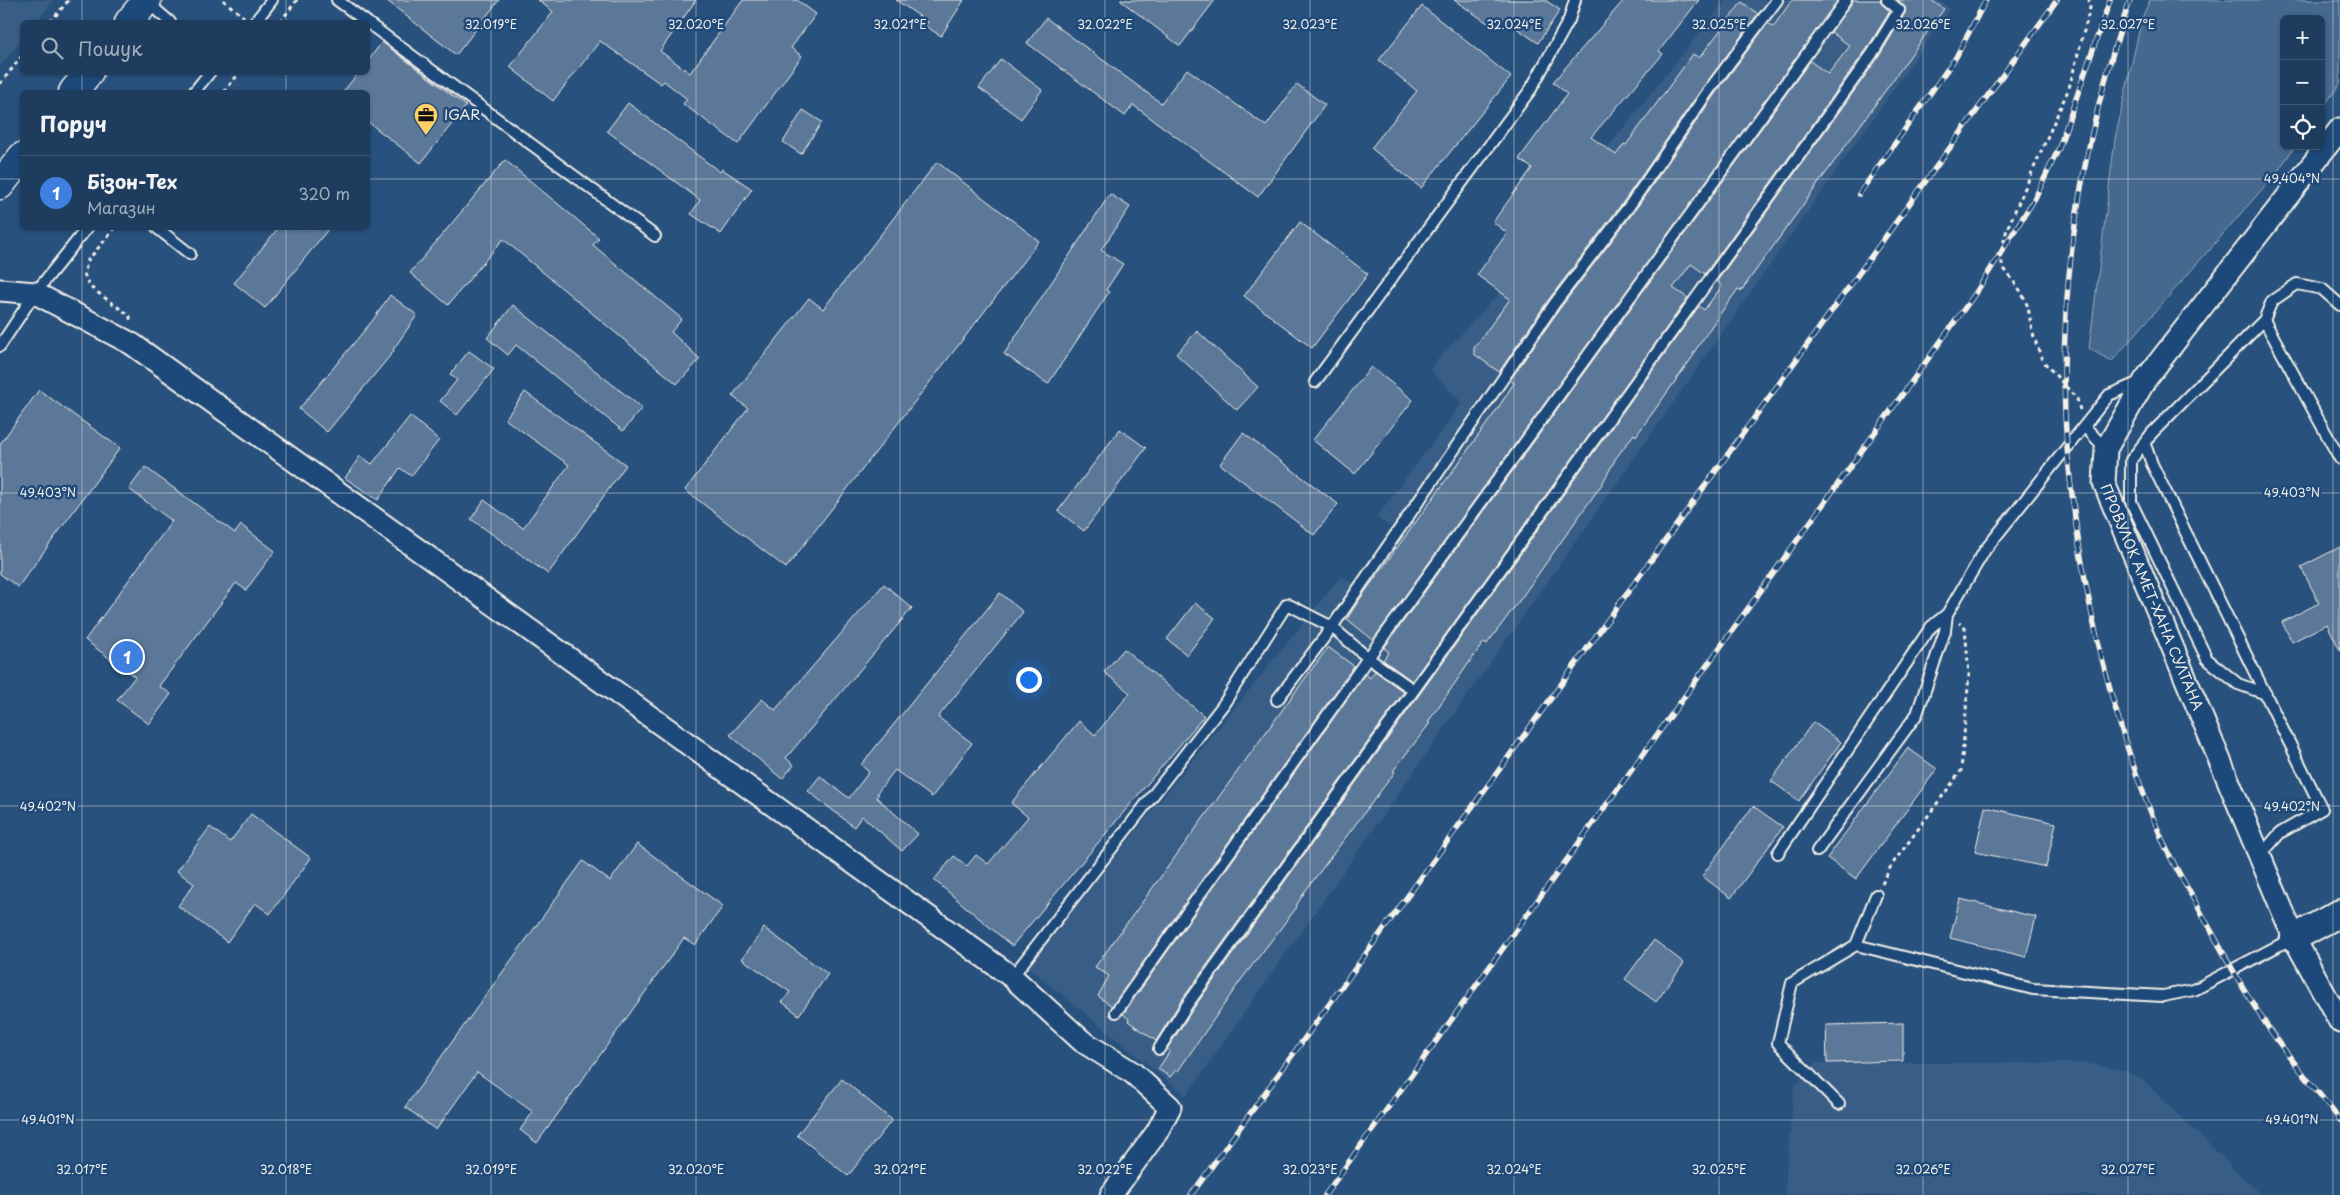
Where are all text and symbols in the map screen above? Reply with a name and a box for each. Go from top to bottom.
text: 32.019°E [465,15,517,33]
text: 32.020°E [668,15,724,33]
text: 32.021°E [873,15,927,33]
text: 32.022°E [1077,15,1133,33]
text: 32.023°E [1282,15,1338,33]
text: 32.024°E [1486,15,1542,33]
text: 32.025°E [1691,15,1747,33]
text: 32.026°E [1895,15,1951,33]
text: 32.027°E [2101,15,2155,33]
map controls [2280,15,2325,150]
button: + [2280,15,2325,60]
search box [20,20,370,75]
icon: search [38,34,66,62]
text: Пошук [78,34,143,62]
button: − [2280,60,2325,105]
office icon: IGAR [413,102,439,136]
place label: IGAR [444,104,480,125]
button: locate [2280,105,2325,150]
text: Поруч [40,107,107,139]
text: Бізон-Тех [87,167,177,195]
text: 49.404°N [2264,169,2320,187]
text: 1 [52,181,60,205]
text: 320 m [299,181,350,205]
text: Магазин [87,195,156,219]
street label: ПРОВУЛОК АМЕТ-ХАНА СУЛТАНА [2096,481,2209,714]
text: 49.403°N [20,483,76,501]
text: 49.403°N [2264,483,2320,501]
pin: 1 [111,638,143,676]
your location [1016,667,1042,693]
text: 49.402°N [20,797,76,815]
text: 49.402°N [2264,797,2320,815]
text: 49.401°N [21,1110,75,1128]
text: 49.401°N [2265,1110,2319,1128]
text: 32.017°E [56,1160,108,1178]
text: 32.018°E [260,1160,312,1178]
text: 32.019°E [465,1160,517,1178]
text: 32.020°E [668,1160,724,1178]
text: 32.021°E [873,1160,927,1178]
text: 32.022°E [1077,1160,1133,1178]
text: 32.023°E [1282,1160,1338,1178]
text: 32.024°E [1486,1160,1542,1178]
text: 32.025°E [1691,1160,1747,1178]
text: 32.026°E [1895,1160,1951,1178]
text: 32.027°E [2101,1160,2155,1178]

